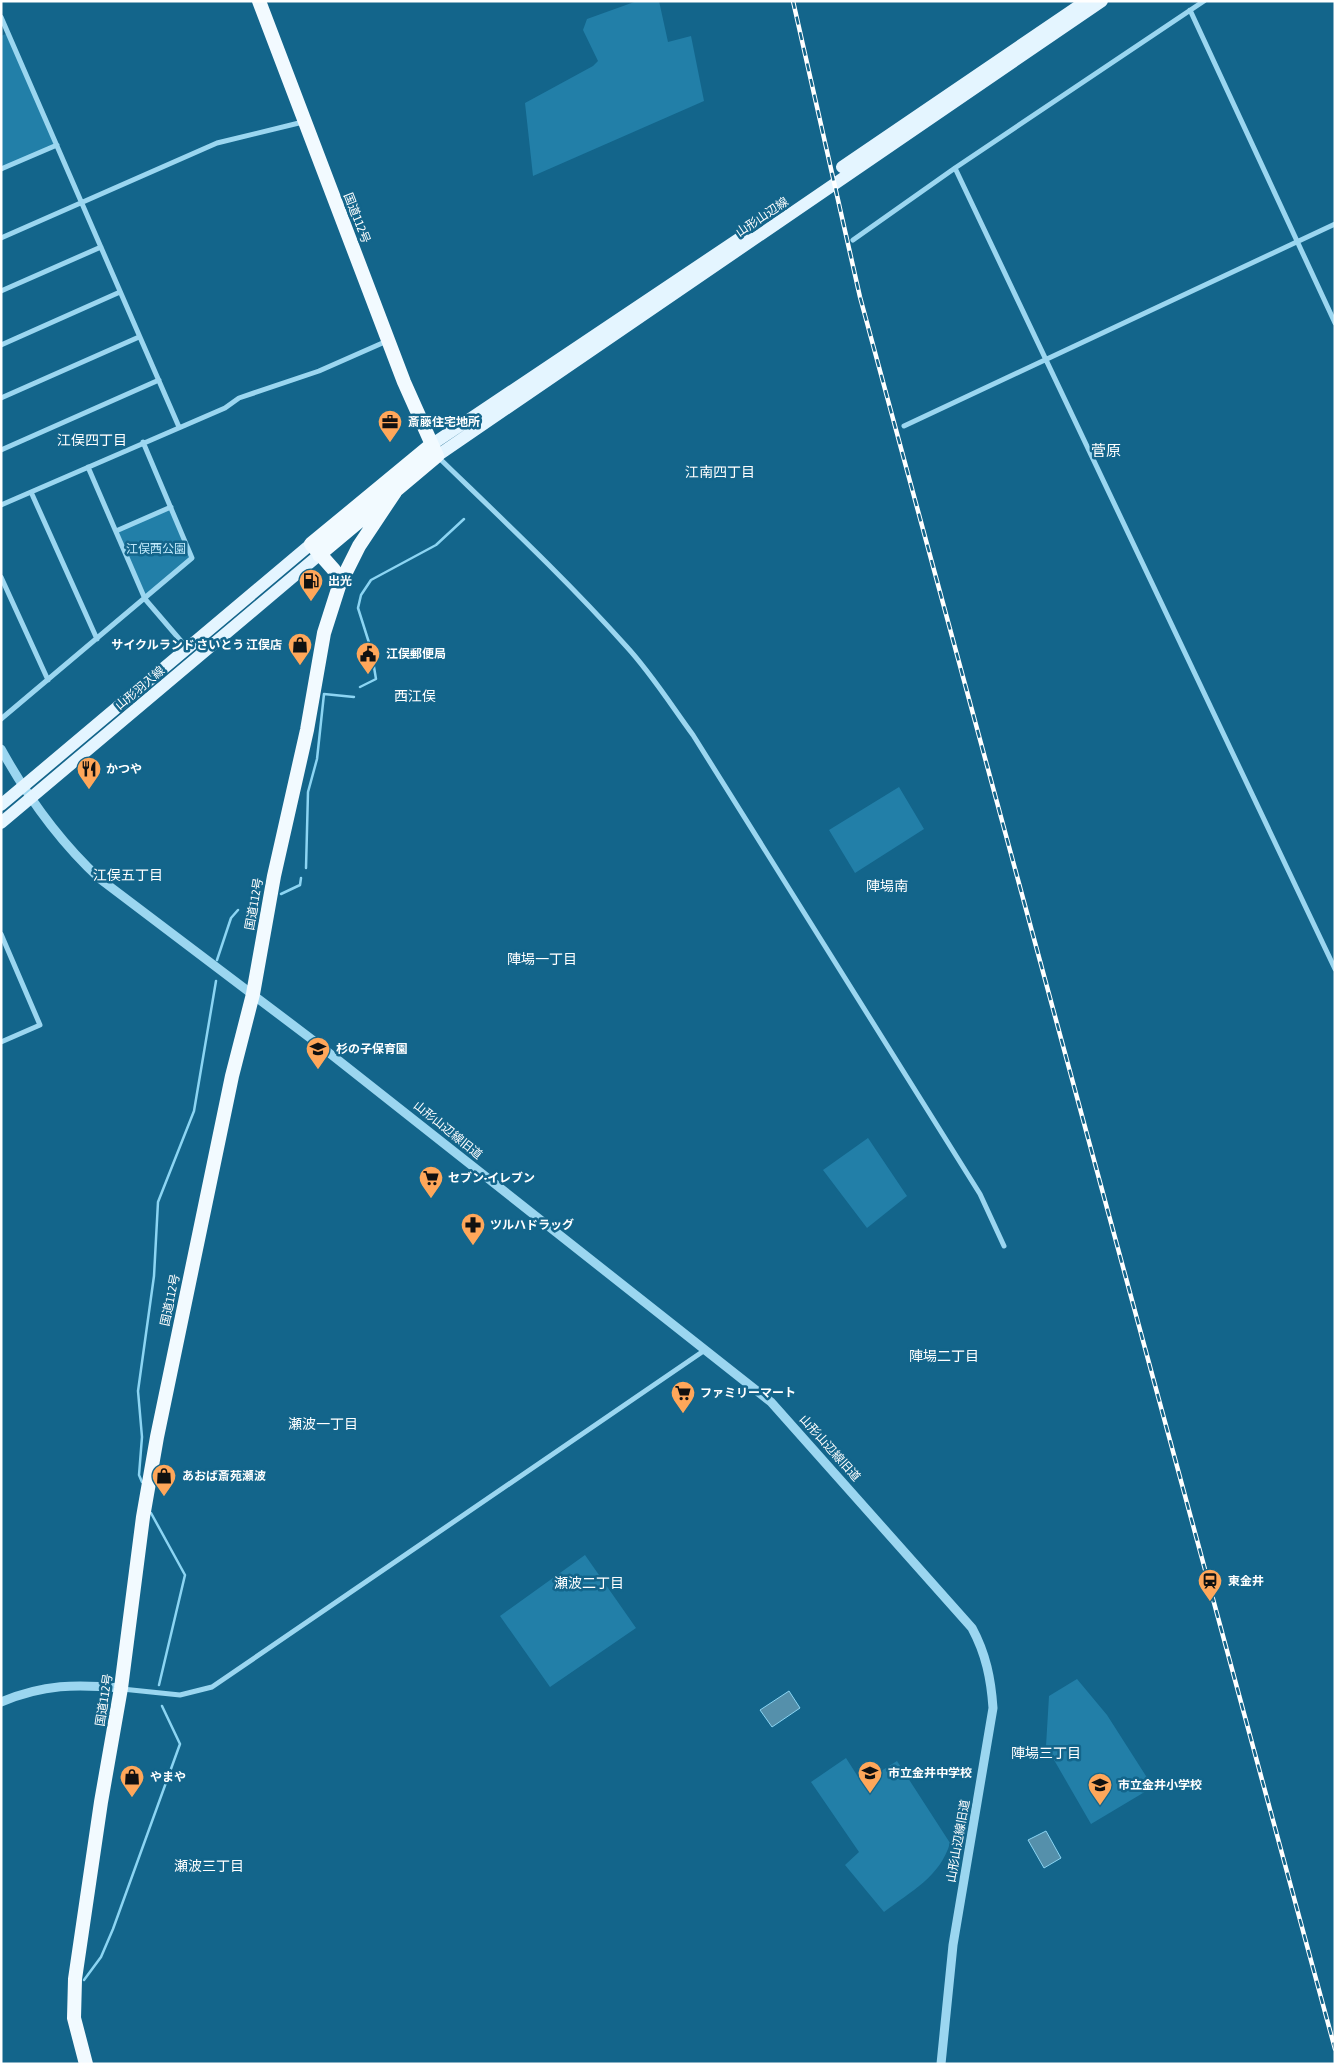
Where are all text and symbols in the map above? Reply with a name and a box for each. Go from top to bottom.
street label: 国道112号 [341,191,373,245]
street label: 山形山辺線 [733,194,791,240]
office icon: 斎藤住宅地所 [377,409,403,443]
place label: 斎藤住宅地所 [408,415,480,429]
district label: 江俣四丁目 [57,432,127,448]
district label: 菅原 [1091,442,1121,459]
district label: 江南四丁目 [685,464,755,480]
park label: 江俣西公園 [126,542,186,556]
fuel station icon: 出光 [298,568,324,602]
place label: 出光 [328,574,352,588]
shop icon: サイクルランド さいとう 江俣店 [287,632,313,666]
place label: サイクルランド さいとう 江俣店 [111,638,282,652]
public building icon: 江俣郵便局 [355,641,381,675]
place label: 江俣郵便局 [386,647,446,661]
street label: 山形羽入線 [113,663,167,713]
district label: 西江俣 [394,688,436,704]
restaurant icon: かつや [76,756,102,790]
place label: かつや [106,762,142,776]
district label: 江俣五丁目 [93,867,163,883]
street label: 国道112号 [243,877,265,931]
district label: 陣場南 [866,878,908,894]
district label: 陣場一丁目 [507,951,577,967]
school or university icon: 杉の子保育園 [305,1036,331,1070]
place label: 杉の子保育園 [336,1042,408,1056]
street label: 山形山辺線旧道 [411,1098,485,1162]
supermarket icon: セブン-イレブン [418,1165,444,1199]
place label: セブン-イレブン [448,1171,535,1185]
pharmacy icon: ツルハドラッグ [460,1212,486,1246]
place label: ツルハドラッグ [490,1218,574,1232]
street label: 国道112号 [158,1273,182,1327]
district label: 陣場二丁目 [909,1348,979,1364]
supermarket icon: ファミリーマート [670,1380,696,1414]
place label: ファミリーマート [700,1386,796,1400]
street label: 山形山辺線旧道 [797,1412,863,1484]
district label: 瀬波一丁目 [288,1416,358,1432]
shop icon: あおば斎苑瀬波 [151,1463,177,1497]
place label: あおば斎苑瀬波 [182,1469,266,1483]
station icon: 東金井 [1197,1568,1223,1602]
place label: 東金井 [1228,1574,1264,1588]
district label: 瀬波二丁目 [554,1575,624,1591]
street label: 国道112号 [93,1673,115,1727]
district label: 陣場三丁目 [1011,1745,1081,1761]
school or university icon: 市立金井中学校 [857,1760,883,1794]
shop icon: やまや [119,1764,145,1798]
place label: 市立金井中学校 [888,1766,972,1780]
place label: やまや [150,1770,186,1784]
school or university icon: 市立金井小学校 [1087,1772,1113,1806]
place label: 市立金井小学校 [1118,1778,1202,1792]
street label: 山形山辺線旧道 [944,1798,972,1884]
district label: 瀬波三丁目 [174,1858,244,1874]

